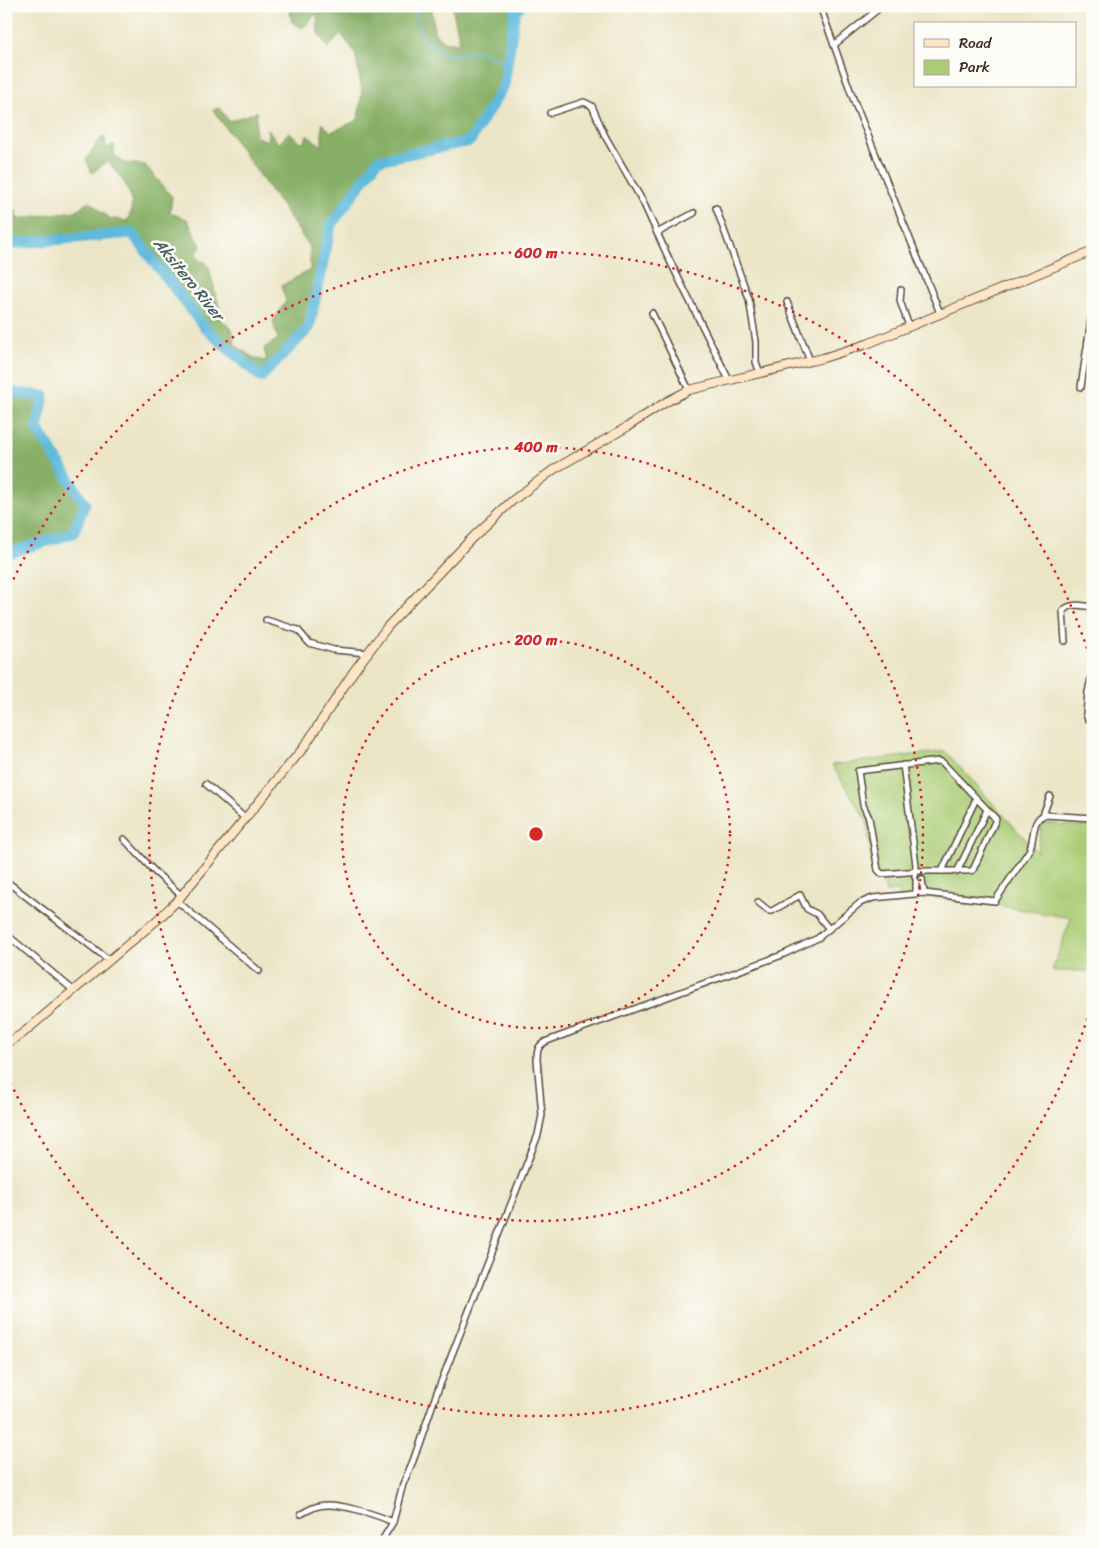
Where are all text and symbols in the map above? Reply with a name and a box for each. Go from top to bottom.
legend [914,22,1076,88]
text: Road [959,30,992,56]
text: Park [959,54,990,80]
water label: Aksitero River [145,230,233,329]
text: 600 m [514,240,558,266]
text: 400 m [513,434,558,460]
text: 200 m [513,627,558,653]
centre of rings [527,825,545,843]

